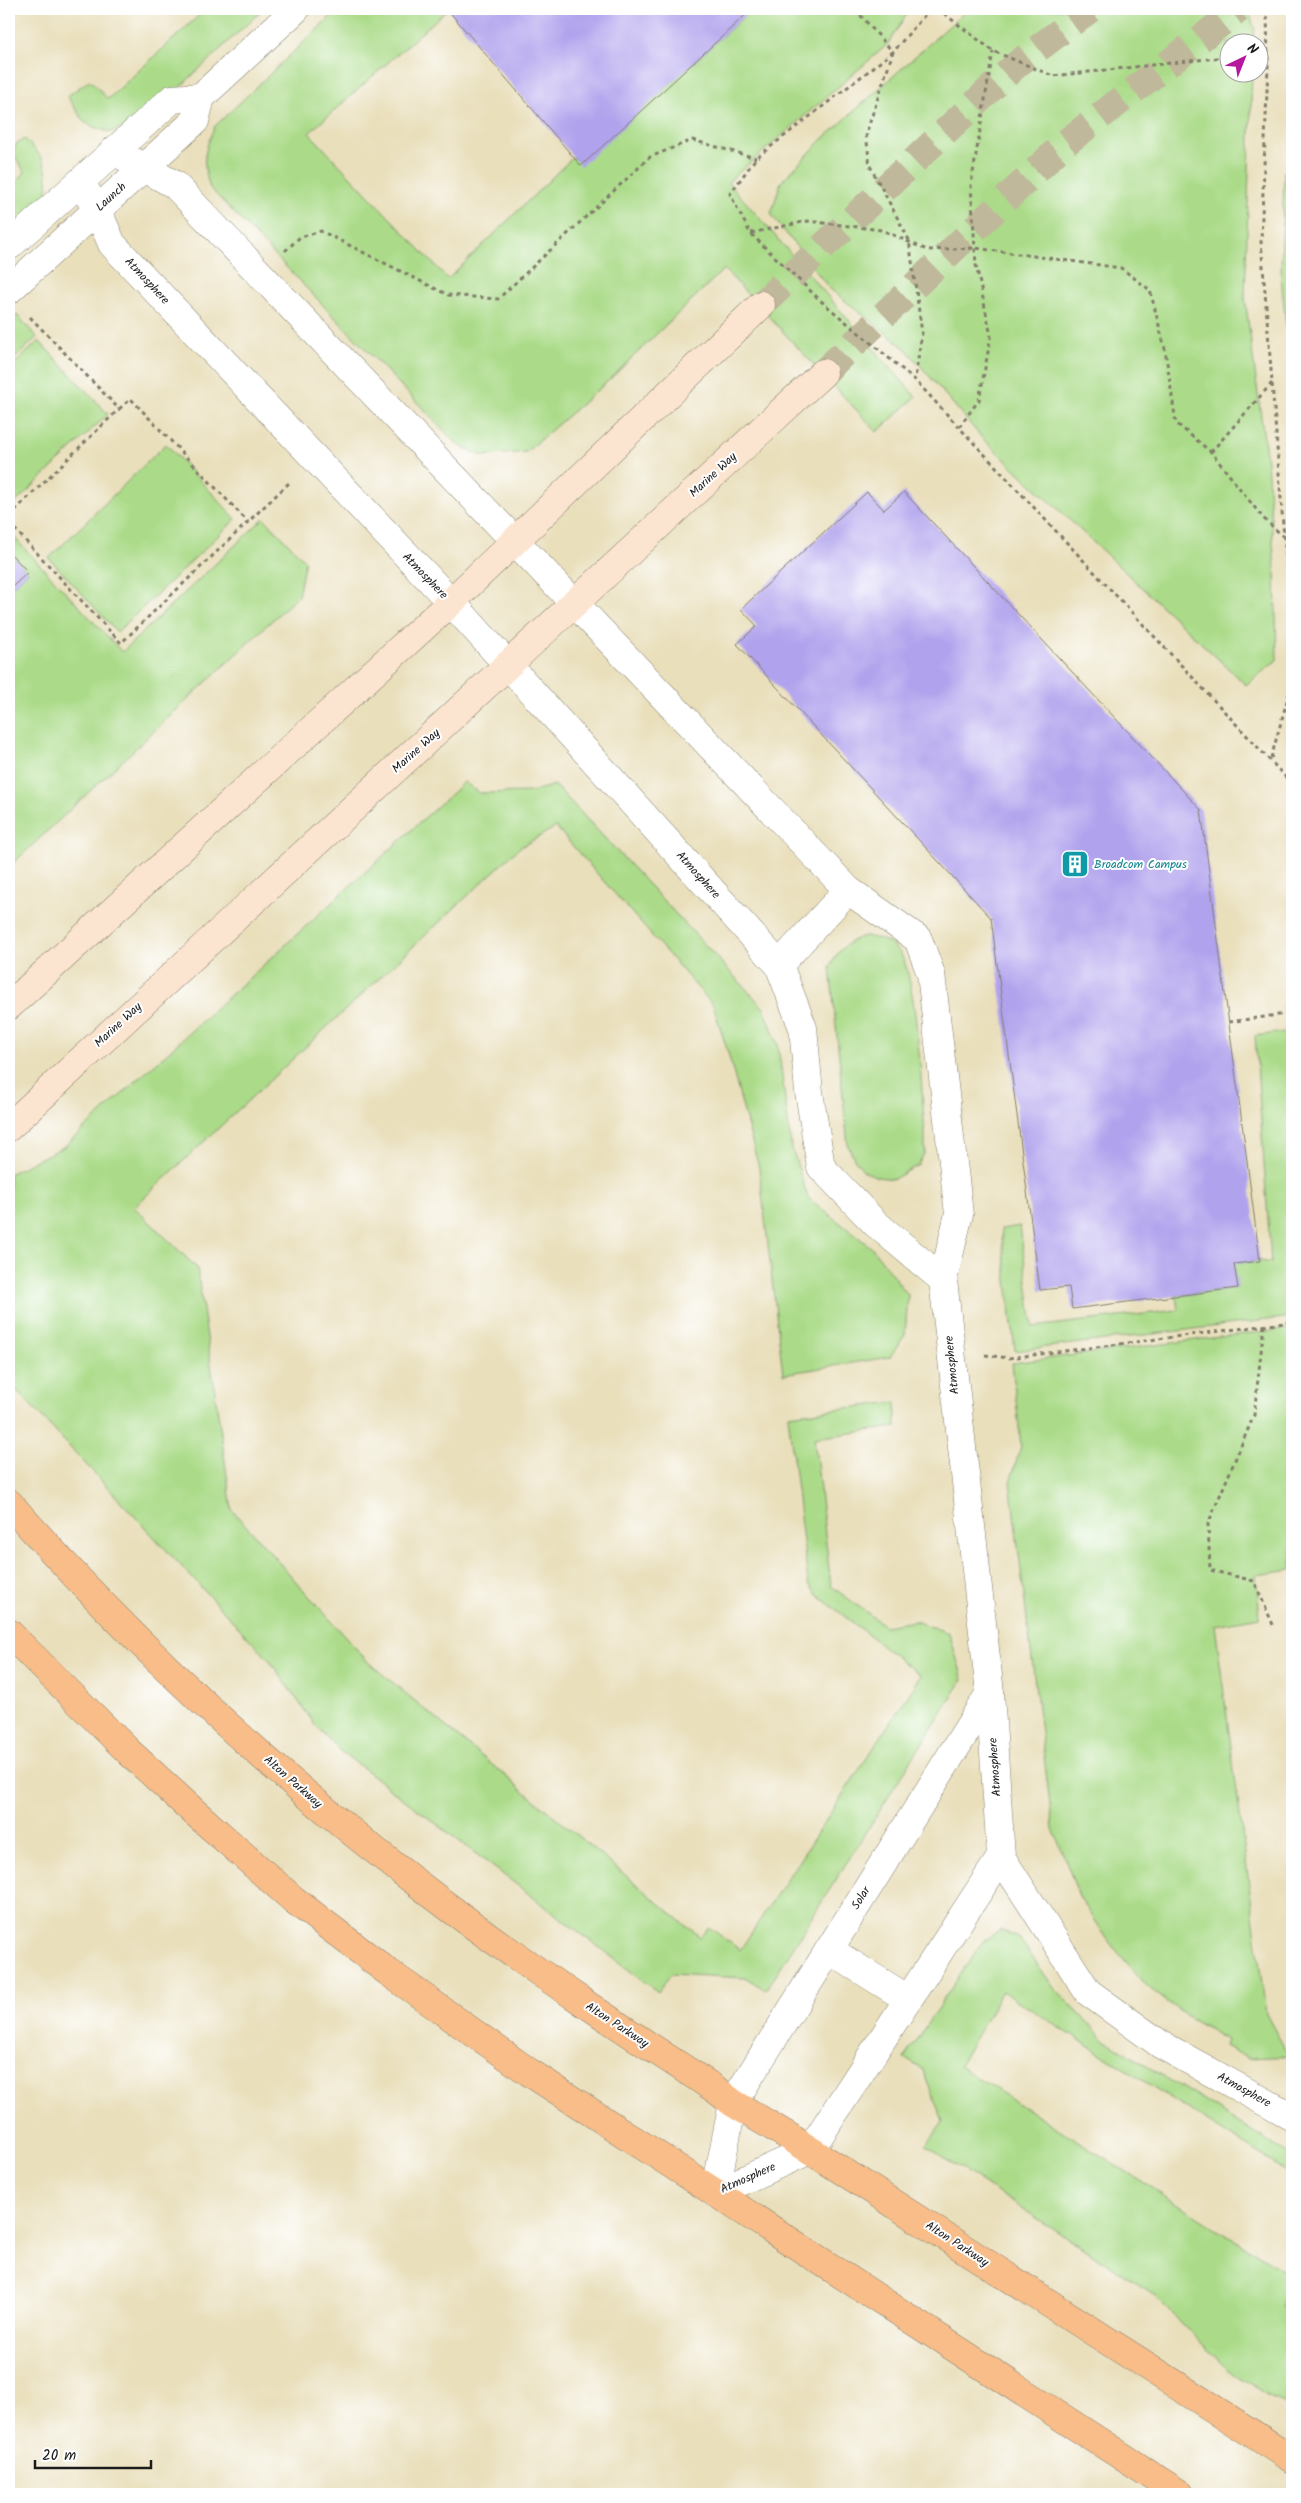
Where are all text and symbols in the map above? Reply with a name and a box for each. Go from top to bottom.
north arrow [1218,32,1268,82]
text: N [1241,38,1263,60]
street label: Launch [91,178,131,216]
street label: Atmosphere [120,253,174,309]
street label: Marine Way [685,448,741,502]
street label: Atmosphere [398,548,453,604]
street label: Marine Way [388,724,445,778]
street label: Atmosphere [671,847,725,904]
building icon: Broadcom Campus [1060,849,1090,879]
place label: Broadcom Campus [1094,855,1187,874]
street label: Marine Way [90,998,146,1052]
street label: Atmosphere [939,1334,965,1395]
street label: Atmosphere [983,1736,1007,1797]
street label: Alton Parkway [259,1751,327,1813]
street label: Solar [846,1882,876,1913]
street label: Alton Parkway [581,1997,653,2053]
street label: Atmosphere [1214,2067,1275,2113]
street label: Atmosphere [717,2157,779,2199]
street label: Alton Parkway [921,2216,993,2272]
scale bar [35,2438,151,2470]
text: 20 m [42,2444,76,2468]

